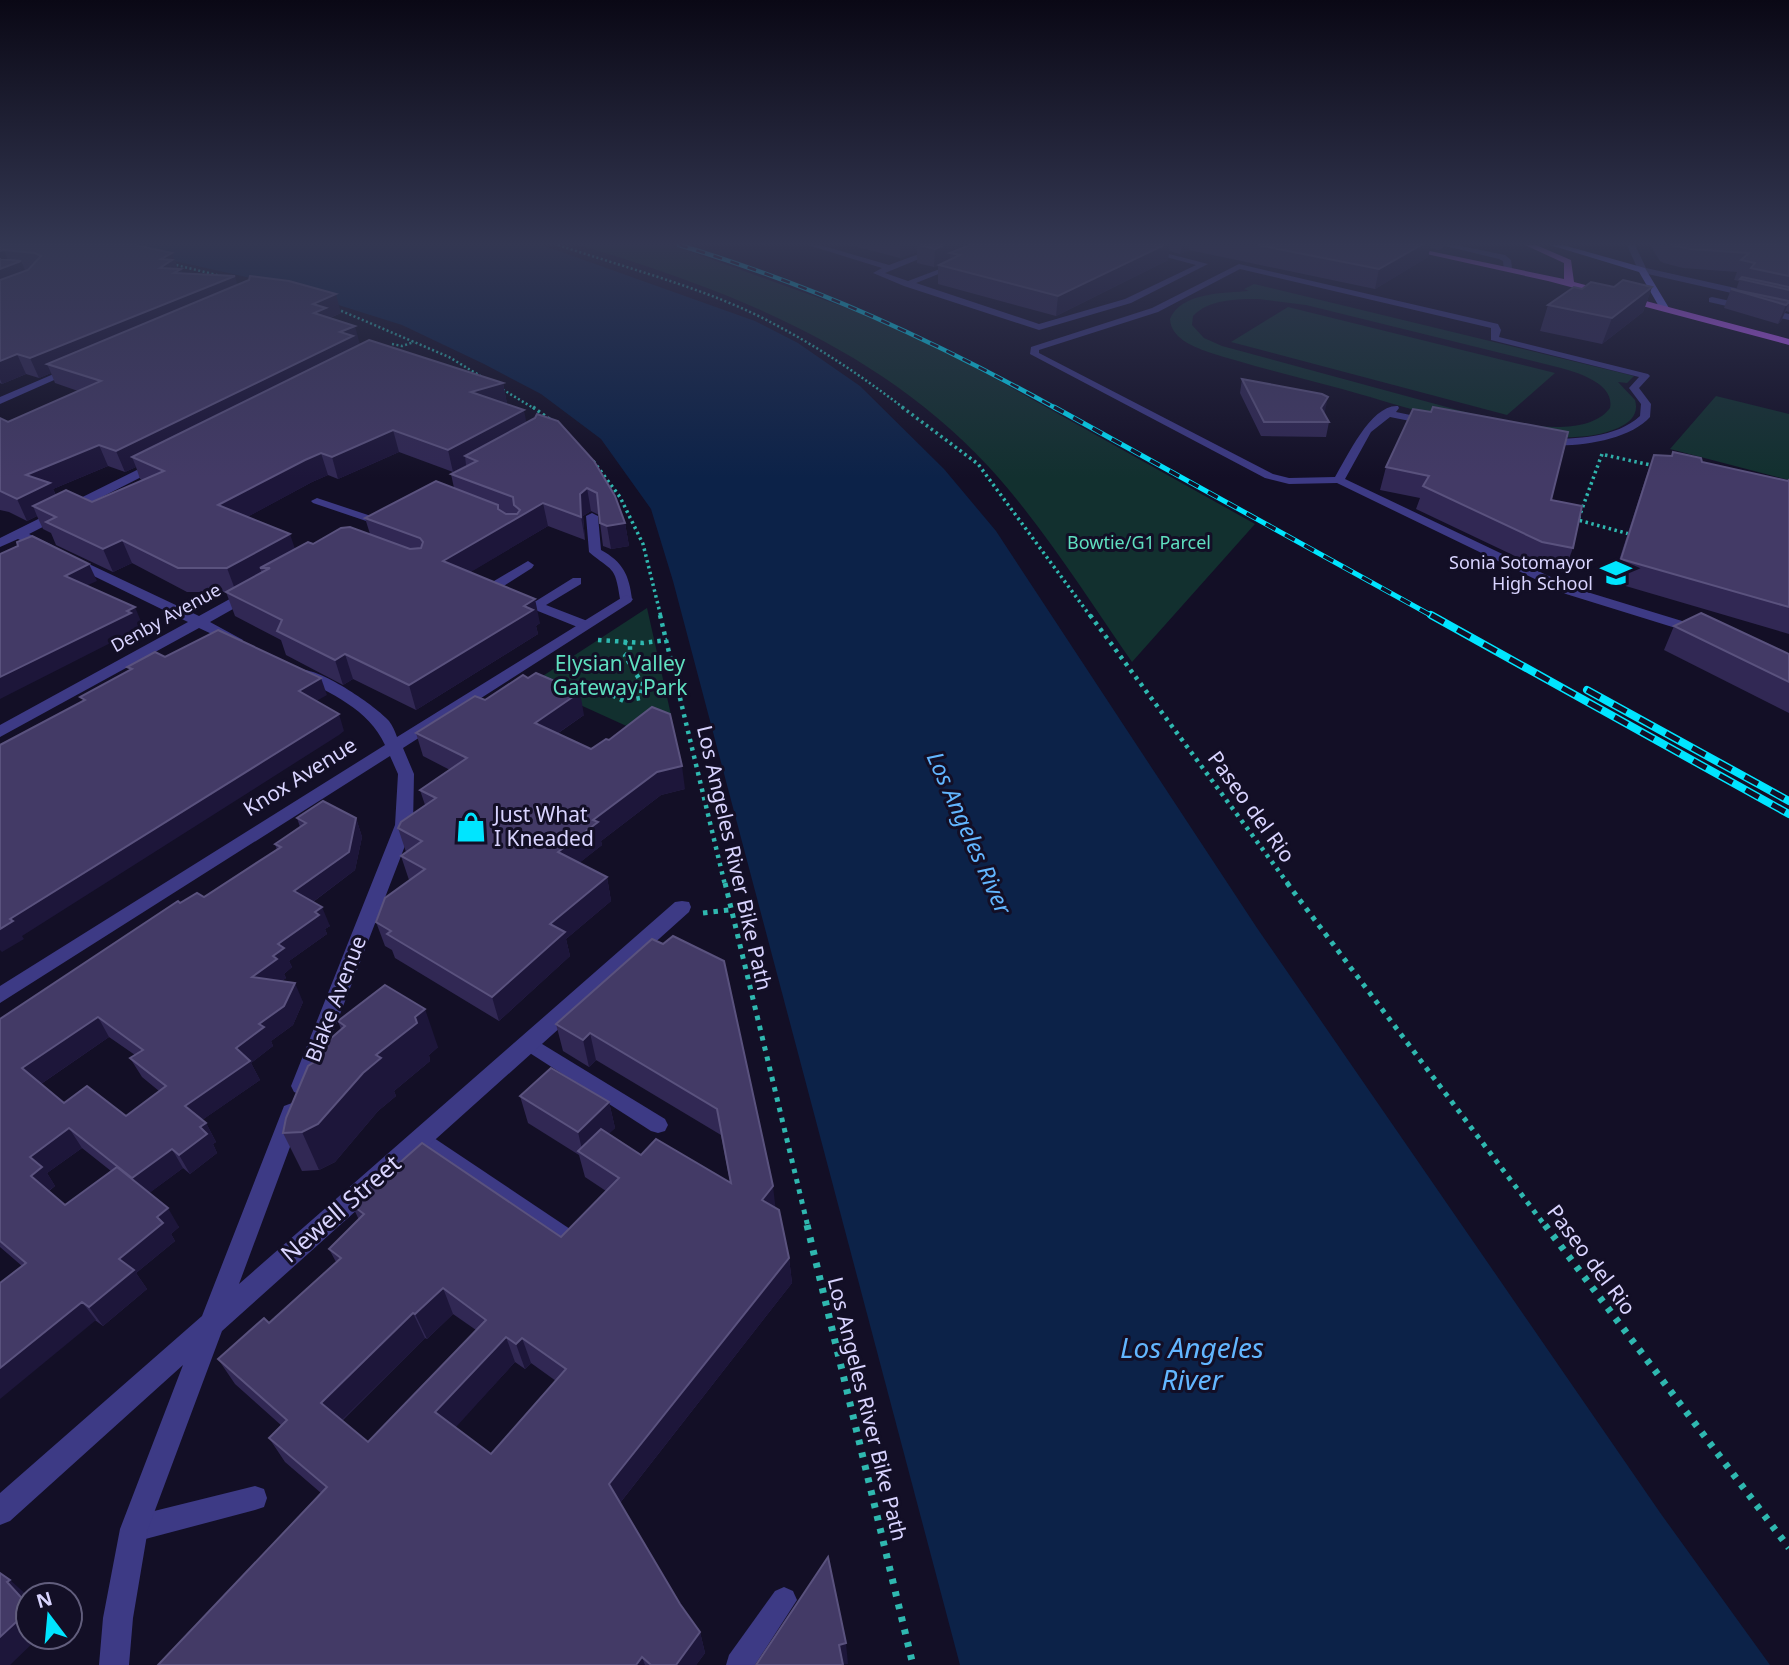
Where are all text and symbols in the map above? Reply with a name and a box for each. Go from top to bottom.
park label: Bowtie/G1 Parcel [1067,530,1211,554]
place label: Sonia Sotomayor High School [1449,550,1594,595]
school or university icon: Sonia Sotomayor High School [1599,556,1633,590]
street label: Denby Avenue [106,577,225,657]
park label: Elysian Valley Gateway Park [553,649,688,701]
street label: Los Angeles River Bike Path [691,723,779,993]
street label: Knox Avenue [238,730,361,822]
street label: Paseo del Rio [1202,745,1302,868]
water label: Los Angeles River [920,746,1020,920]
place label: Just What I Kneaded [492,800,594,852]
shop icon: Just What I Kneaded [454,810,488,844]
street label: Blake Avenue [298,931,372,1066]
street label: Newell Street [273,1146,407,1269]
street label: Paseo del Rio [1541,1199,1643,1320]
street label: Los Angeles River Bike Path [822,1274,914,1544]
water label: Los Angeles River [1120,1328,1264,1398]
north arrow [14,1581,84,1651]
text: N [33,1585,55,1614]

